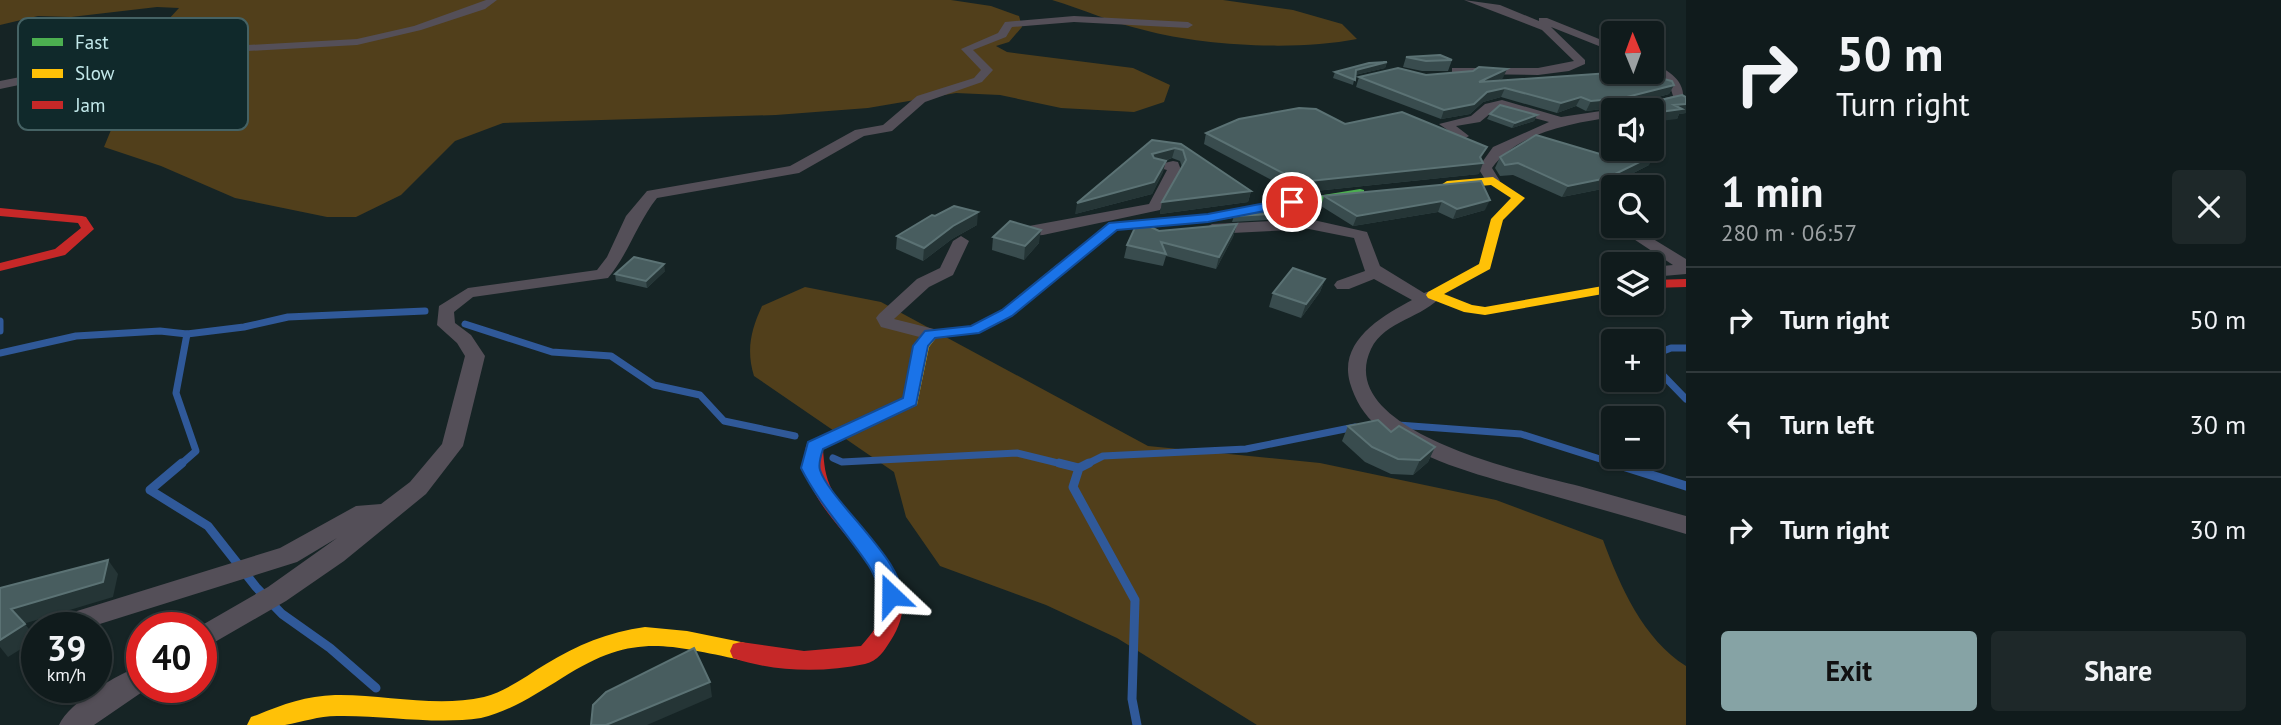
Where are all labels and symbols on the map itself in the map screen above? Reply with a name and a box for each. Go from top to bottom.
legend [18,18,248,130]
north arrow [1601,21,1664,84]
text: Fast [75,30,109,54]
text: Slow [75,61,115,85]
text: Jam [74,93,105,117]
pin [1262,172,1322,232]
position arrow [854,558,928,632]
speed limit sign: 40 [126,612,217,703]

